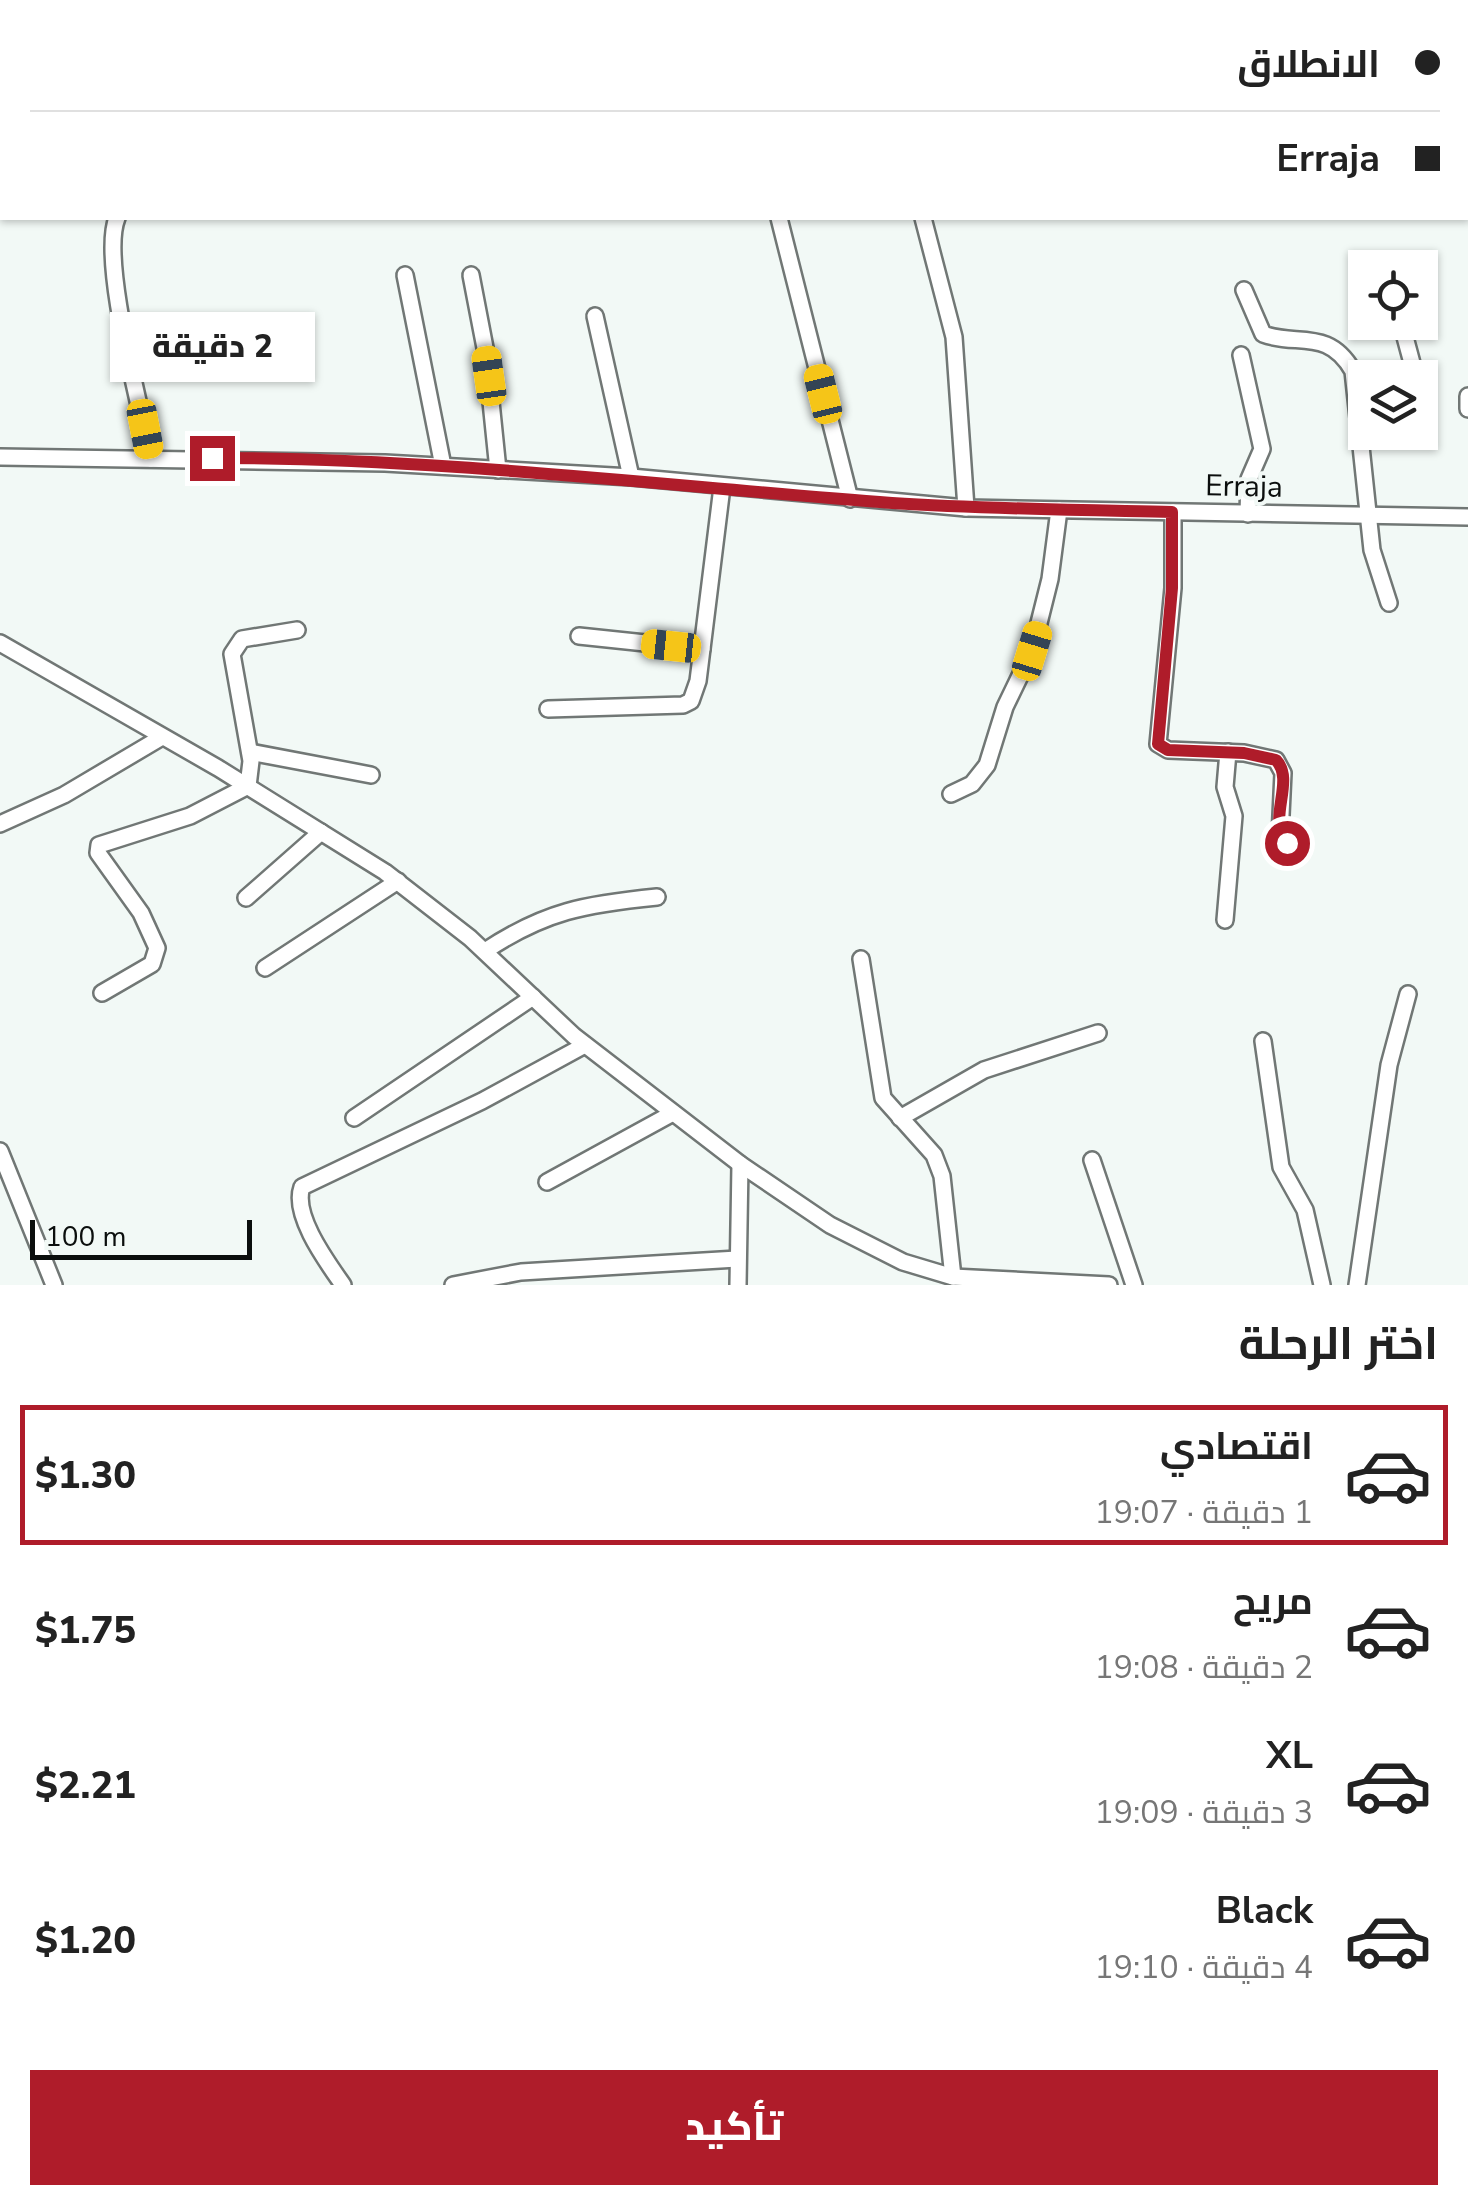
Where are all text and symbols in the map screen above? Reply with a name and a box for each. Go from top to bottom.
text: الانطلاق [1237,39,1380,90]
text: Erraja [1276,133,1380,184]
map controls [1348,250,1438,450]
button: locate [1348,250,1438,340]
callout: 2 دقيقة [110,313,314,383]
text: 2 دقيقة [152,325,273,368]
car [470,344,508,408]
button: layers [1348,360,1438,450]
car [801,361,845,427]
car [125,397,165,461]
route end [190,436,235,481]
street label: Erraja [1205,465,1283,508]
car [1009,618,1055,684]
car [640,628,702,664]
route start [1265,821,1310,866]
scale bar [30,1215,252,1260]
text: 100 m [45,1218,127,1256]
text: اختر الرحلة [1239,1314,1438,1375]
text: اقتصادي [1160,1421,1313,1472]
icon: car [1343,1430,1433,1520]
text: $1.30 [35,1450,136,1501]
text: 1 دقيقة · 19:07 [1094,1491,1313,1534]
text: مريح [1233,1576,1313,1627]
icon: car [1343,1585,1433,1675]
text: $1.75 [35,1605,136,1656]
text: 2 دقيقة · 19:08 [1094,1646,1313,1689]
text: XL [1266,1730,1313,1781]
icon: car [1343,1740,1433,1830]
text: $2.21 [35,1760,136,1811]
text: 3 دقيقة · 19:09 [1094,1791,1313,1834]
text: Black [1216,1885,1313,1936]
icon: car [1343,1895,1433,1985]
text: $1.20 [35,1915,136,1966]
text: 4 دقيقة · 19:10 [1094,1946,1313,1989]
button: تأكيد [30,2070,1438,2185]

